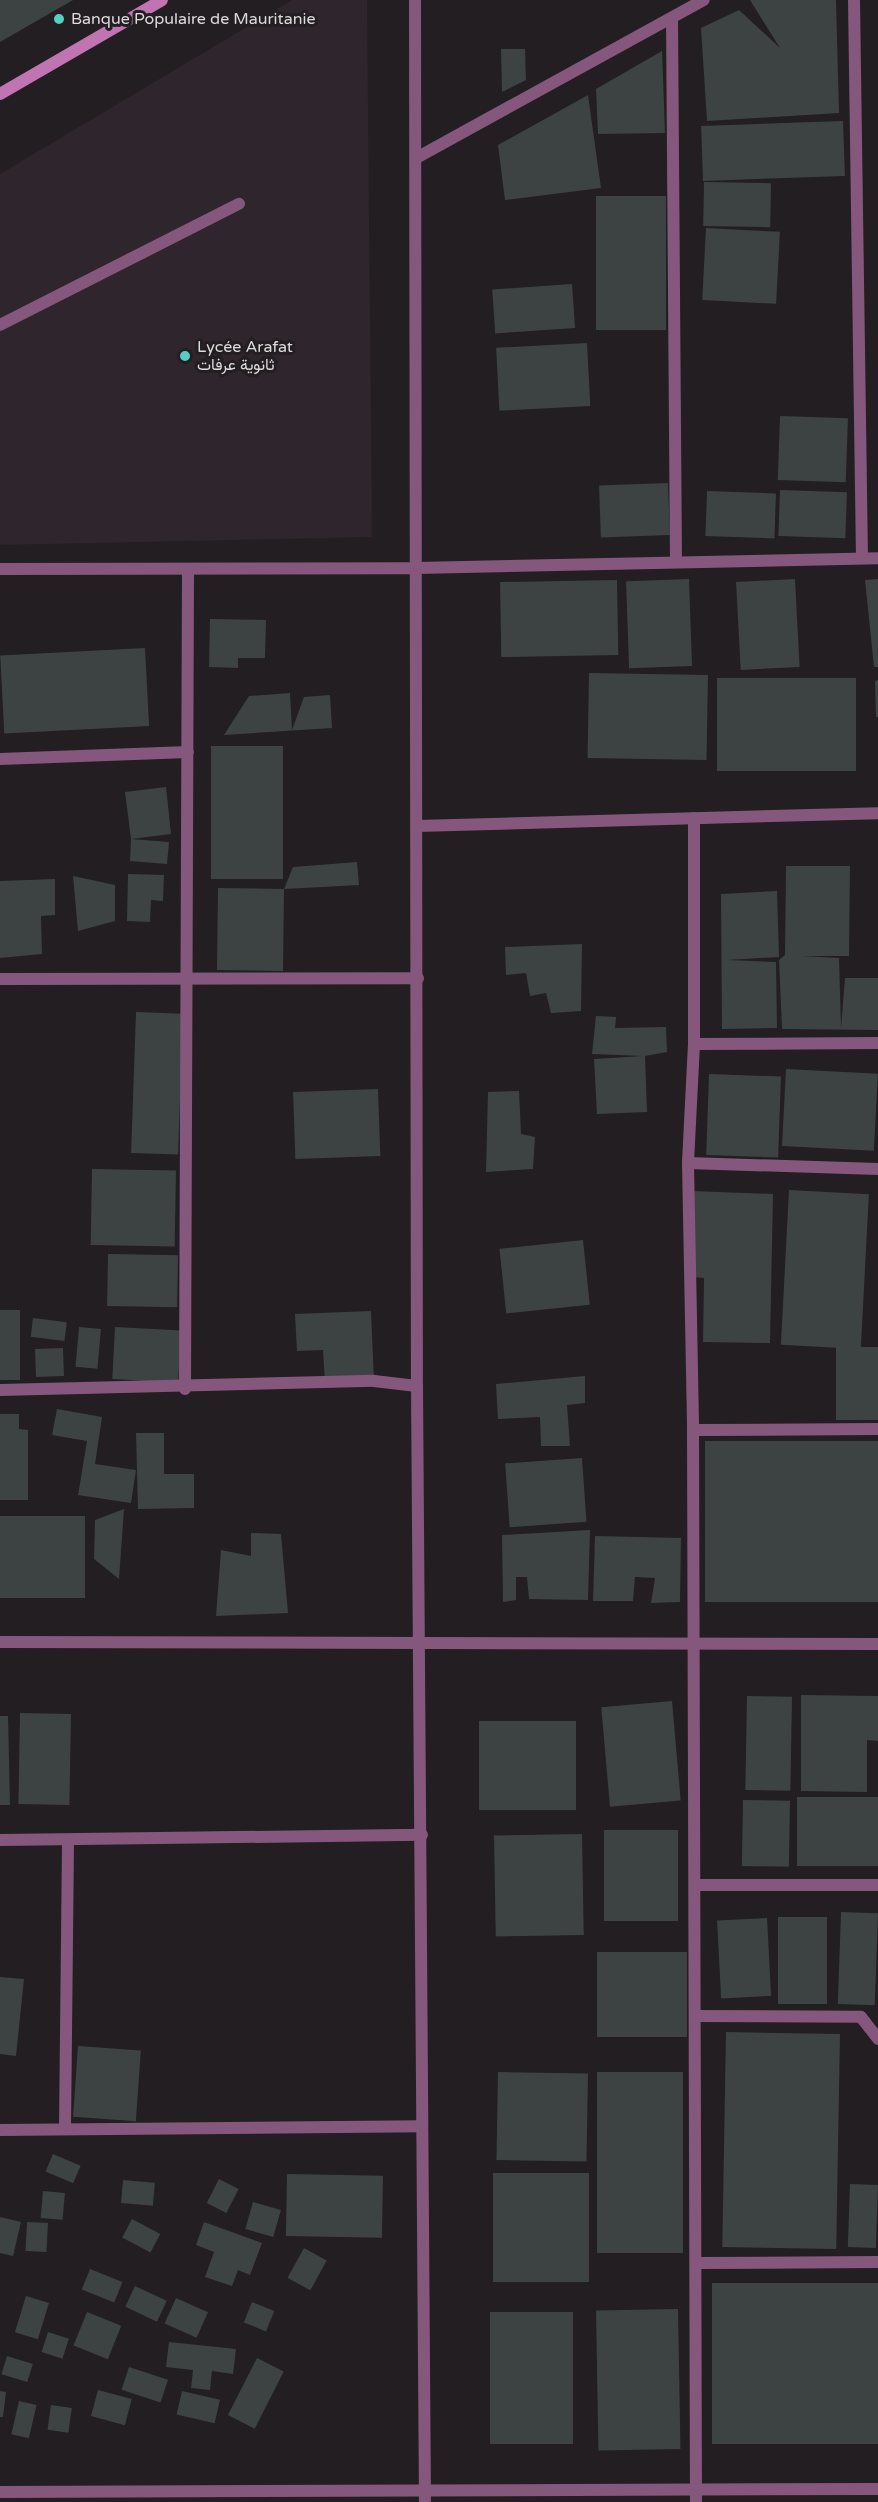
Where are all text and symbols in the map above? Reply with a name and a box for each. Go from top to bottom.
place label: Banque Populaire de Mauritanie [71,9,315,29]
marker: Banque Populaire de Mauritanie [52,12,66,26]
place label: Lycée Arafat ثانوية عرفات [197,337,293,375]
marker: Lycée Arafat ثانوية عرفات [178,349,192,363]

